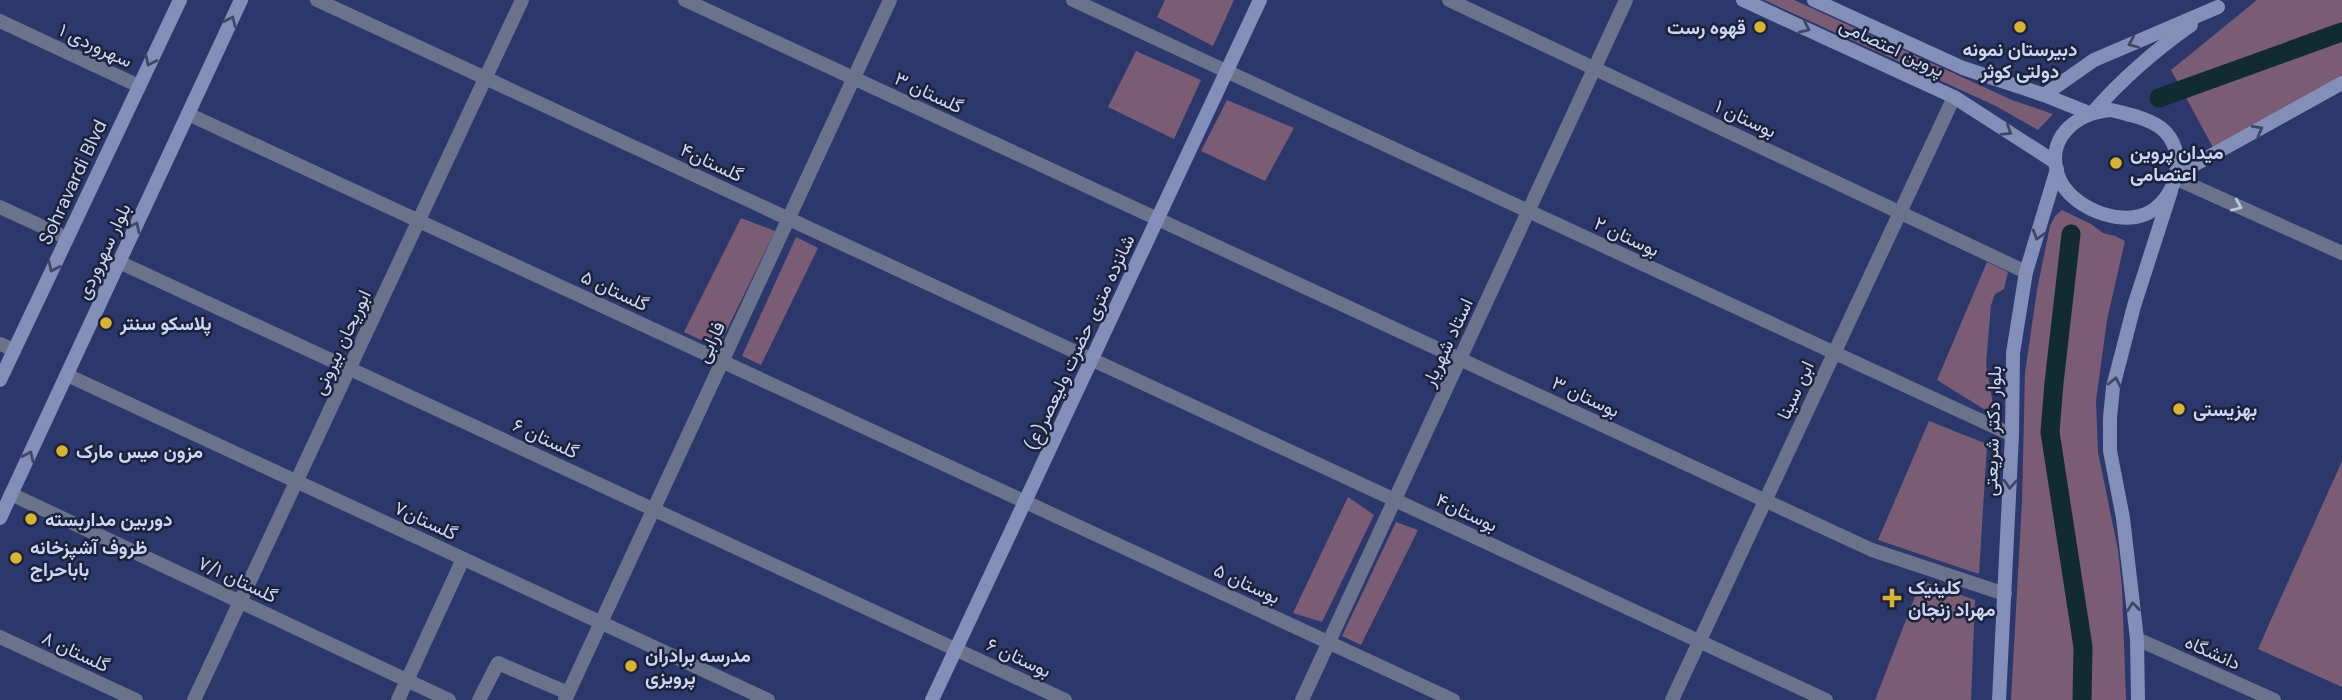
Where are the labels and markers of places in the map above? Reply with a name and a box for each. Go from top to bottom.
place label: قهوه رست [1667,15,1746,40]
marker: قهوه رست [1752,19,1768,35]
marker: دبیرستان نمونه دولتی کوثر [2012,19,2028,35]
place label: دبیرستان نمونه دولتی کوثر [1963,37,2078,84]
place label: میدان پروین اعتصامی [2130,140,2224,187]
marker: میدان پروین اعتصامی [2108,155,2124,171]
place label: پلاسکو سنتر [119,311,212,337]
marker: پلاسکو سنتر [98,315,114,331]
place label: بهزیستی [2193,397,2257,422]
marker: بهزیستی [2171,401,2187,417]
place label: مزون میس مارک [76,439,203,464]
marker: مزون میس مارک [54,443,70,459]
place label: دوربین مداربسته [45,507,173,532]
marker: دوربین مداربسته [23,511,39,527]
place label: ظروف آشپزخانه باباحراج [30,535,147,582]
marker: ظروف آشپزخانه باباحراج [8,550,24,566]
place label: کلینیک مهراد زنجان [1908,575,1995,622]
marker: کلینیک مهراد زنجان [1882,588,1902,608]
place label: مدرسه برادران پرویزی [645,643,751,691]
marker: مدرسه برادران پرویزی [623,658,639,674]

